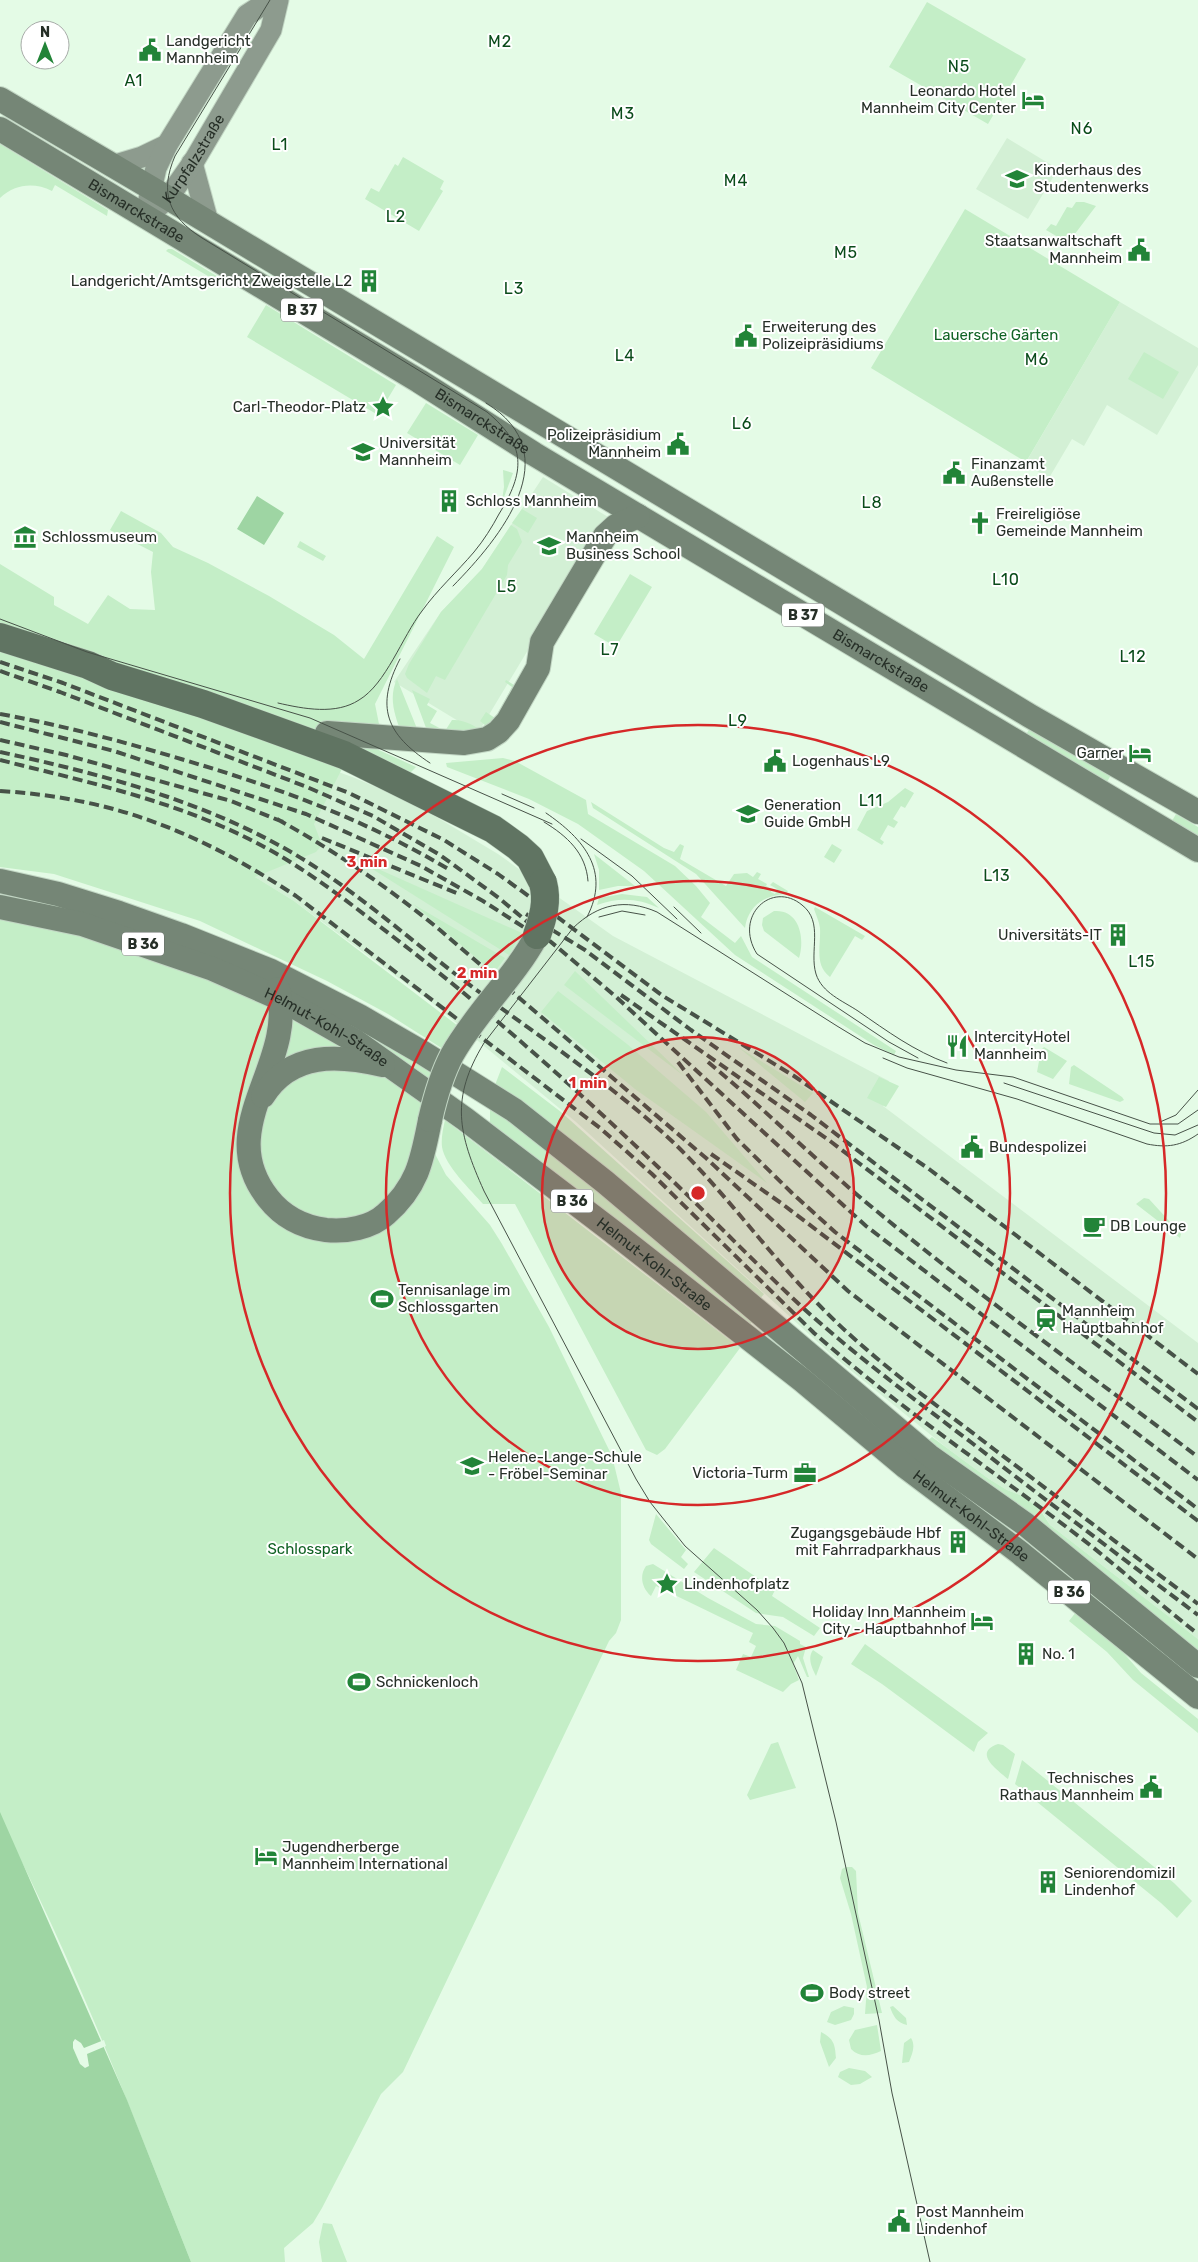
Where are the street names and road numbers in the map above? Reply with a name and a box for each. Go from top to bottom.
street label: Kurpfalzstraße [158,111,229,207]
street label: Bismarckstraße [85,175,188,247]
road number: B 37 [281,298,323,322]
street label: Bismarckstraße [432,384,533,458]
road number: B 37 [782,604,824,626]
street label: Bismarckstraße [829,625,932,697]
road number: B 36 [122,932,164,956]
street label: Helmut-Kohl-Straße [262,984,392,1071]
road number: B 36 [551,1190,593,1212]
street label: Helmut-Kohl-Straße [593,1214,715,1315]
street label: Helmut-Kohl-Straße [909,1466,1033,1566]
road number: B 36 [1048,1580,1090,1604]

